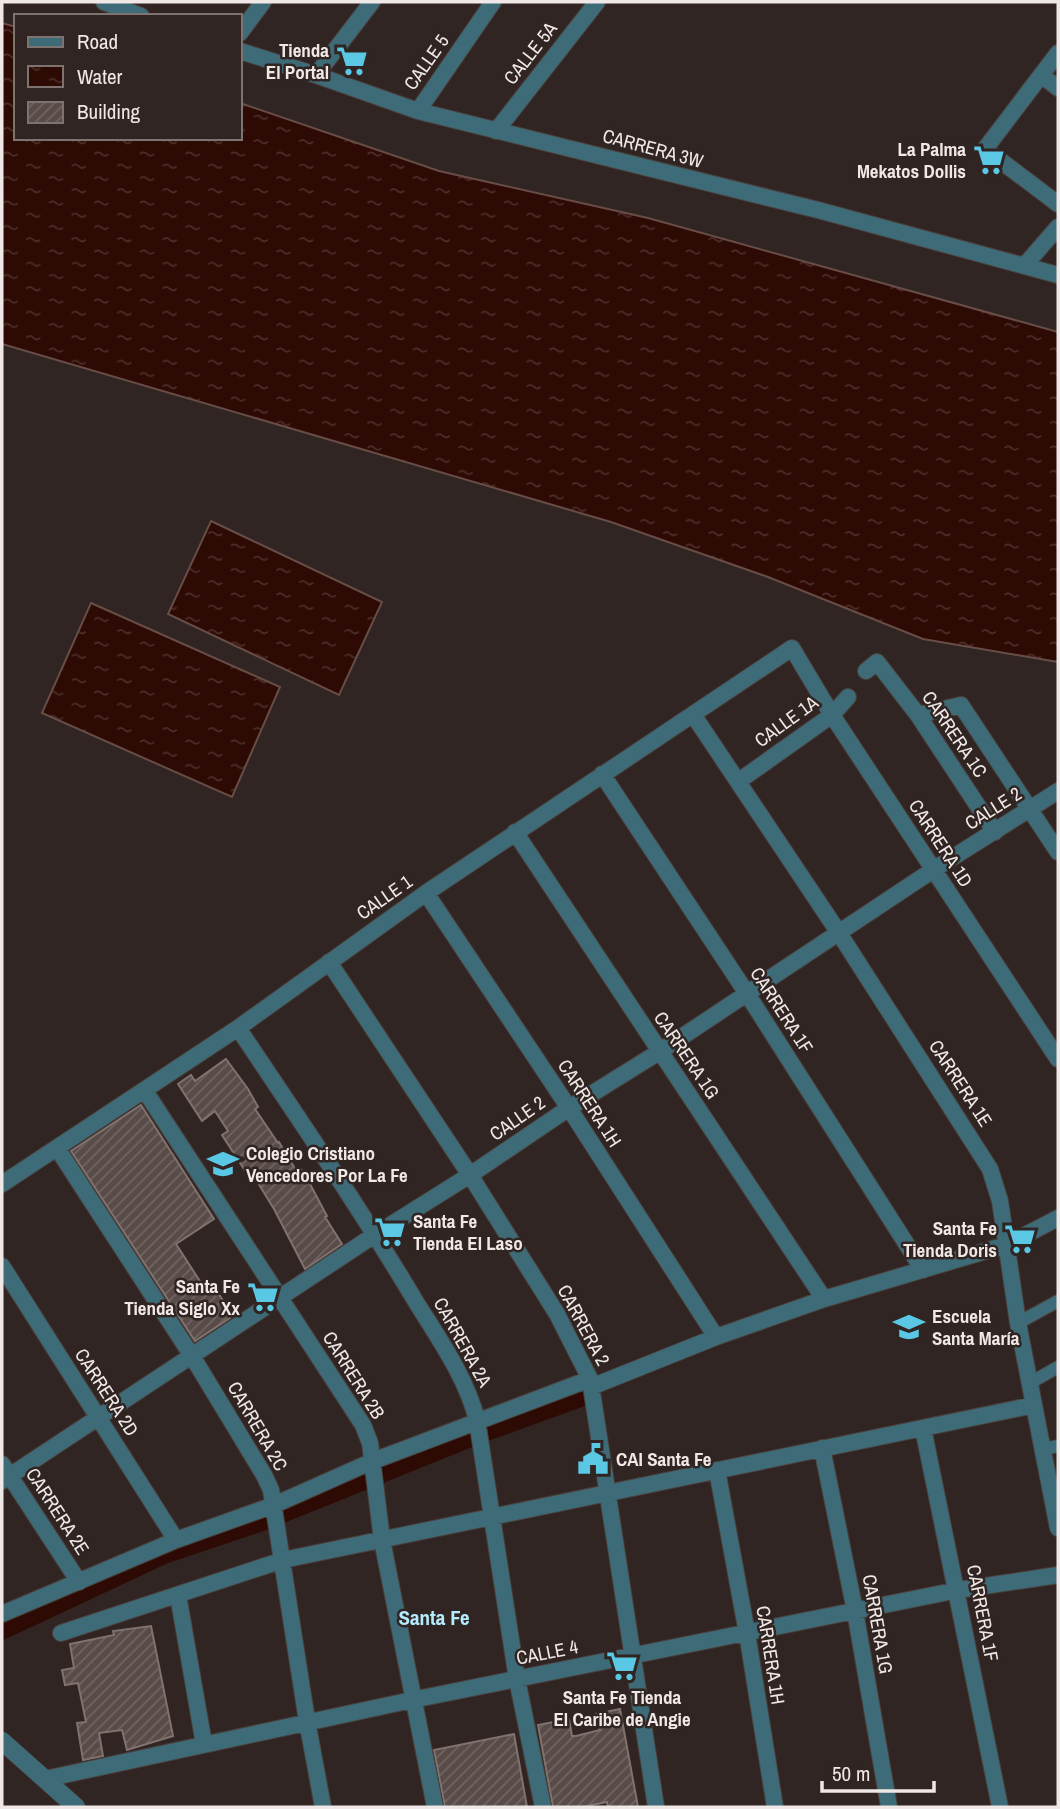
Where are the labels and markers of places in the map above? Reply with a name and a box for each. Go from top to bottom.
place label: Tienda El Portal [266,37,329,85]
supermarket icon: Tienda El Portal [335,44,369,78]
place label: La Palma Mekatos Dollis [857,136,966,184]
supermarket icon: La Palma Mekatos Dollis [972,143,1006,177]
place label: Colegio Cristiano Vencedores Por La Fe [246,1140,408,1188]
school or university icon: Colegio Cristiano Vencedores Por La Fe [206,1147,240,1181]
place label: Santa Fe Tienda El Laso [413,1208,523,1256]
supermarket icon: Santa Fe Tienda El Laso [373,1215,407,1249]
place label: Santa Fe Tienda Doris [903,1215,997,1263]
supermarket icon: Santa Fe Tienda Doris [1003,1222,1037,1256]
place label: Santa Fe Tienda Siglo Xx [124,1273,240,1321]
supermarket icon: Santa Fe Tienda Siglo Xx [246,1280,280,1314]
place label: Escuela Santa María [932,1303,1020,1351]
school or university icon: Escuela Santa María [892,1310,926,1344]
public building icon: CAI Santa Fe [576,1442,610,1476]
place label: CAI Santa Fe [616,1446,712,1472]
supermarket icon: Santa Fe Tienda El Caribe de Angie [605,1649,639,1683]
place label: Santa Fe Tienda El Caribe de Angie [553,1684,691,1732]

